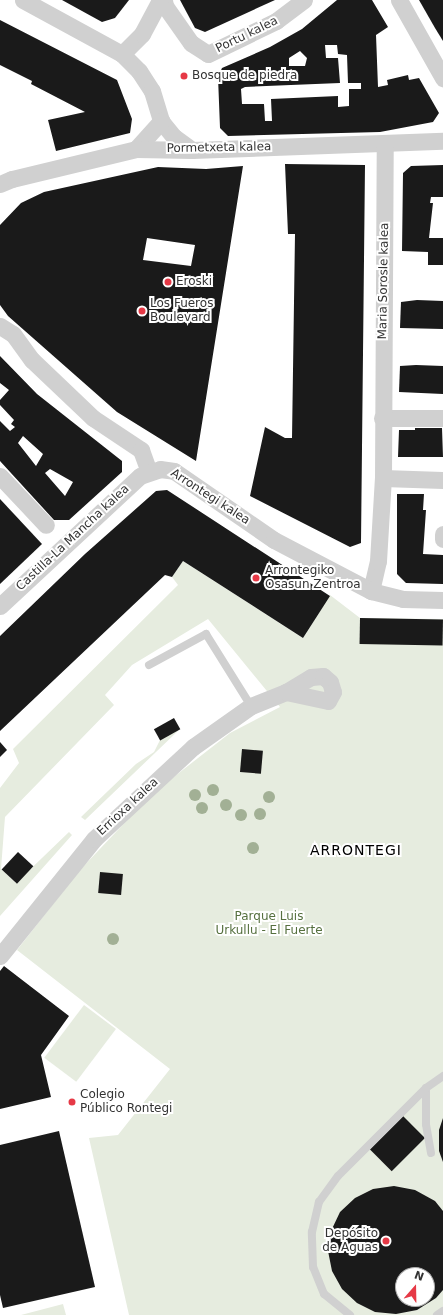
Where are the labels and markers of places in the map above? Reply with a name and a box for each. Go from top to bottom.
place label: Bosque de piedra [192,69,297,83]
marker: Bosque de piedra [179,71,189,81]
place label: Eroski [176,275,212,289]
marker: Eroski [163,277,173,287]
place label: Los Fueros Boulevard [150,297,213,325]
marker: Los Fueros Boulevard [137,306,147,316]
place label: Arrontegiko Osasun Zentroa [265,564,361,592]
marker: Arrontegiko Osasun Zentroa [250,572,262,584]
place label: Colegio Público Rontegi [80,1088,172,1116]
marker: Colegio Público Rontegi [67,1097,77,1107]
place label: Depósito de Aguas [322,1227,378,1255]
marker: Depósito de Aguas [381,1236,391,1246]

